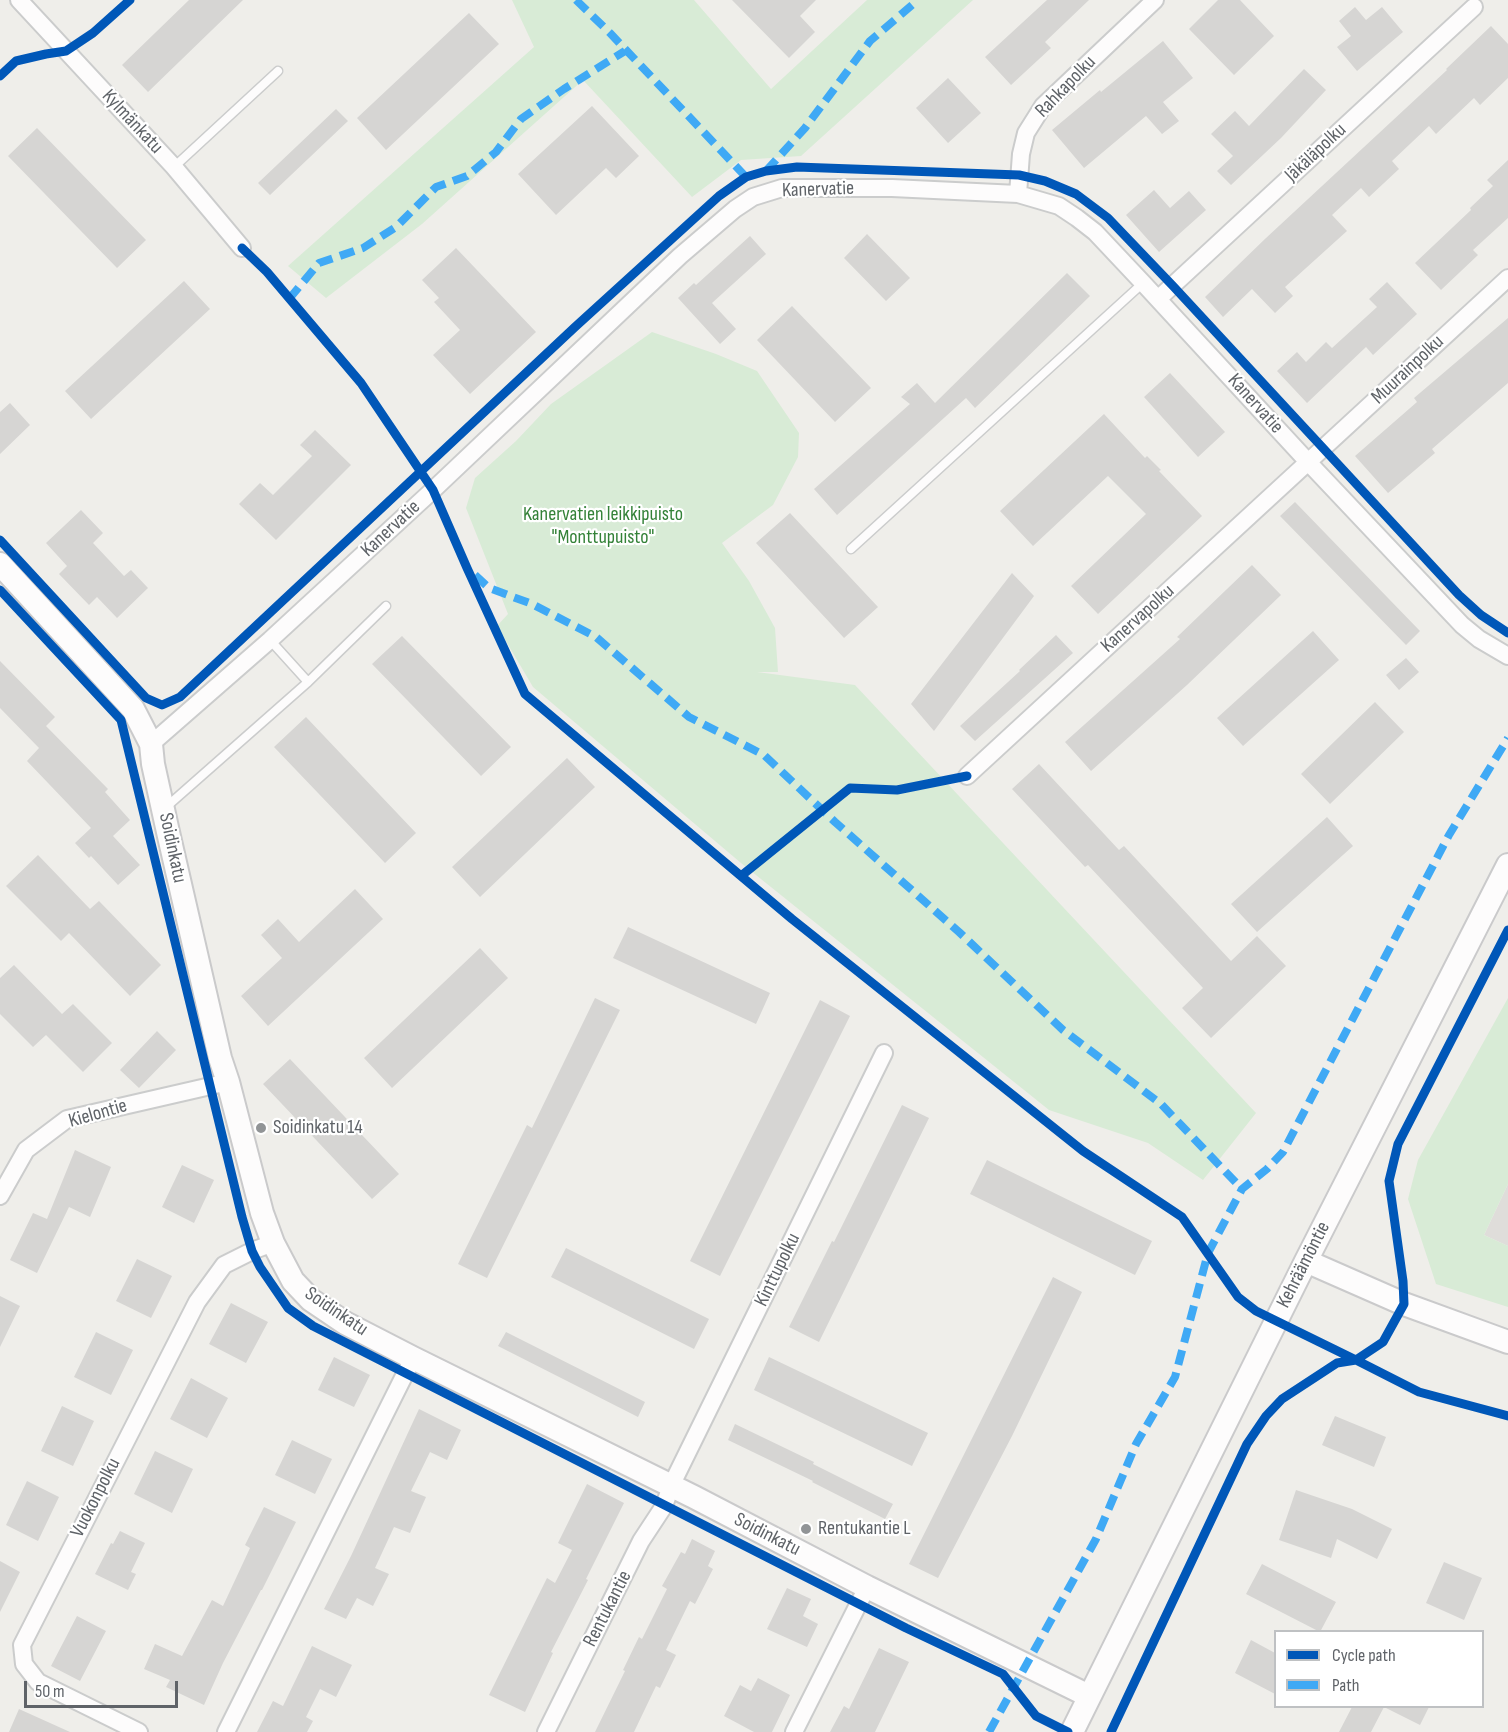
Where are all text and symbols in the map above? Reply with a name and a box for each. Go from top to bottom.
street label: Rahkapolku [1031,51,1101,123]
street label: Kylmänkatu [96,85,168,159]
street label: Jäkäläpolku [1280,119,1352,187]
street label: Kanervatie [782,177,854,203]
street label: Muurainpolku [1367,330,1449,410]
street label: Kanervatie [1222,369,1288,439]
street label: Kanervatie [356,496,426,562]
park label: Kanervatien leikkipuisto "Monttupuisto" [523,503,683,550]
street label: Kanervapolku [1096,580,1180,658]
street label: Soidinkatu [153,811,191,885]
street label: Kielontie [66,1094,130,1134]
place label: Soidinkatu 14 [273,1116,363,1140]
marker: Soidinkatu 14 [254,1121,268,1135]
street label: Kehräämöntie [1272,1218,1336,1312]
street label: Kinttupolku [750,1230,806,1310]
street label: Soidinkatu [300,1282,372,1342]
street label: Vuokonpolku [66,1454,126,1542]
street label: Soidinkatu [730,1508,804,1562]
place label: Rentukantie L [818,1517,911,1541]
marker: Rentukantie L [799,1522,813,1536]
street label: Rentukantie [579,1567,637,1651]
legend [1274,1630,1484,1708]
text: Cycle path [1332,1645,1396,1666]
scale bar [27,1669,182,1707]
text: Path [1332,1675,1360,1696]
text: 50 m [35,1681,65,1702]

